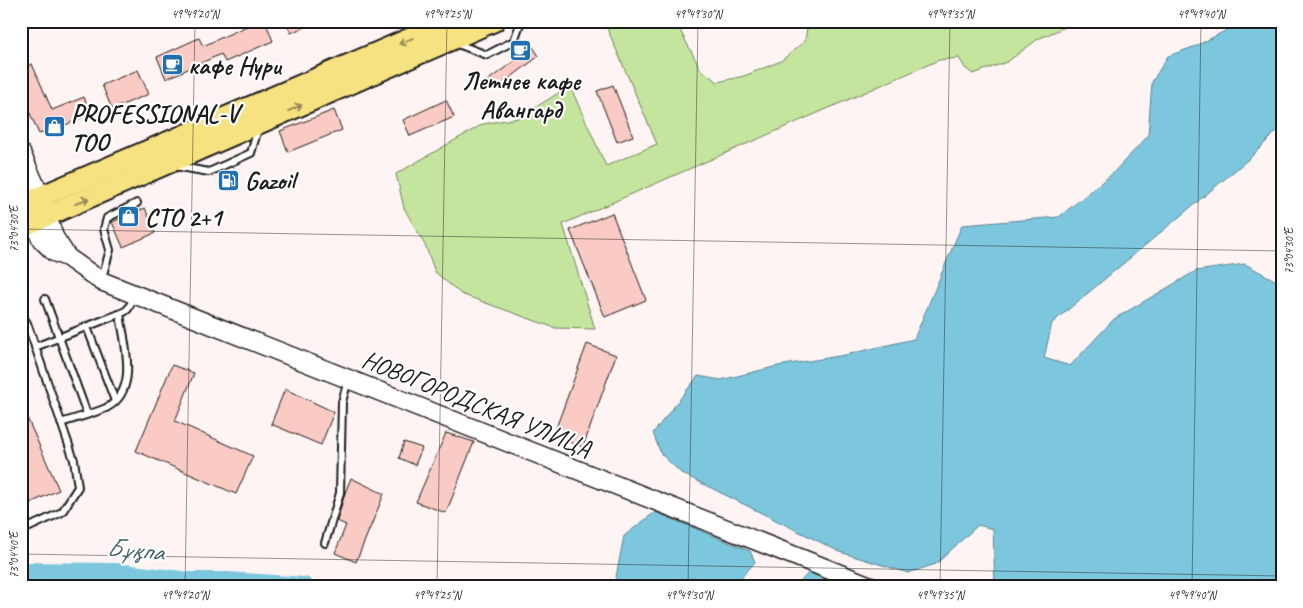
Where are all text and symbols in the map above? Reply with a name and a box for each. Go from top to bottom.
text: 49°49'20"N [171,6,220,22]
text: 49°49'25"N [423,6,472,22]
text: 49°49'30"N [674,6,723,22]
text: 49°49'35"N [926,6,975,22]
text: 49°49'40"N [1177,6,1226,22]
one-way arrow [399,36,414,46]
cafe icon: Летнее кафе Авангард [509,39,533,63]
place label: кафе Нури [188,50,282,82]
cafe icon: кафе Нури [160,53,184,77]
place label: Летнее кафе Авангард [462,65,582,126]
place label: PROFESSIONAL-V ТОО [71,98,244,159]
one-way arrow [287,102,302,112]
shop icon: PROFESSIONAL-V ТОО [43,115,67,139]
place label: Gazoil [245,165,299,197]
fuel station icon: Gazoil [217,168,241,192]
one-way arrow [74,195,89,205]
place label: СТО 2+1 [145,202,224,234]
text: 73°04'30"E [6,204,22,252]
shop icon: СТО 2+1 [117,205,141,229]
text: 73°04'30"E [1281,226,1297,274]
street label: НОВОГОРОДСКАЯ УЛИЦА [357,343,596,465]
text: 73°04'40"E [6,530,22,578]
water label: Бұқпа [105,531,167,569]
text: 49°49'20"N [161,587,210,603]
text: 49°49'25"N [413,587,462,603]
text: 49°49'30"N [665,587,714,603]
text: 49°49'35"N [916,587,965,603]
text: 49°49'40"N [1168,587,1217,603]

